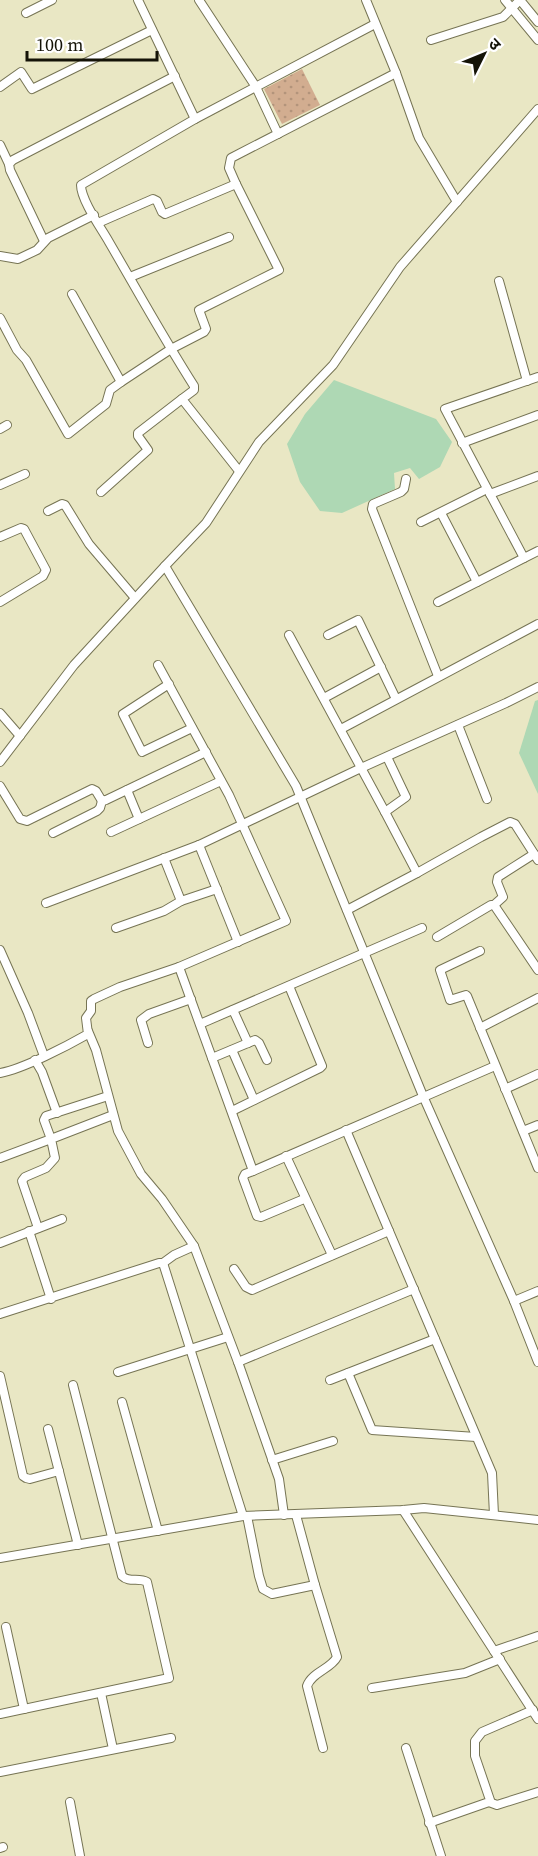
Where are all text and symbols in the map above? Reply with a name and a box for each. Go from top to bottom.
scale bar [27,24,158,62]
north arrow [454,24,514,84]
text: 100 m [36,32,83,57]
text: उ [484,33,507,55]

